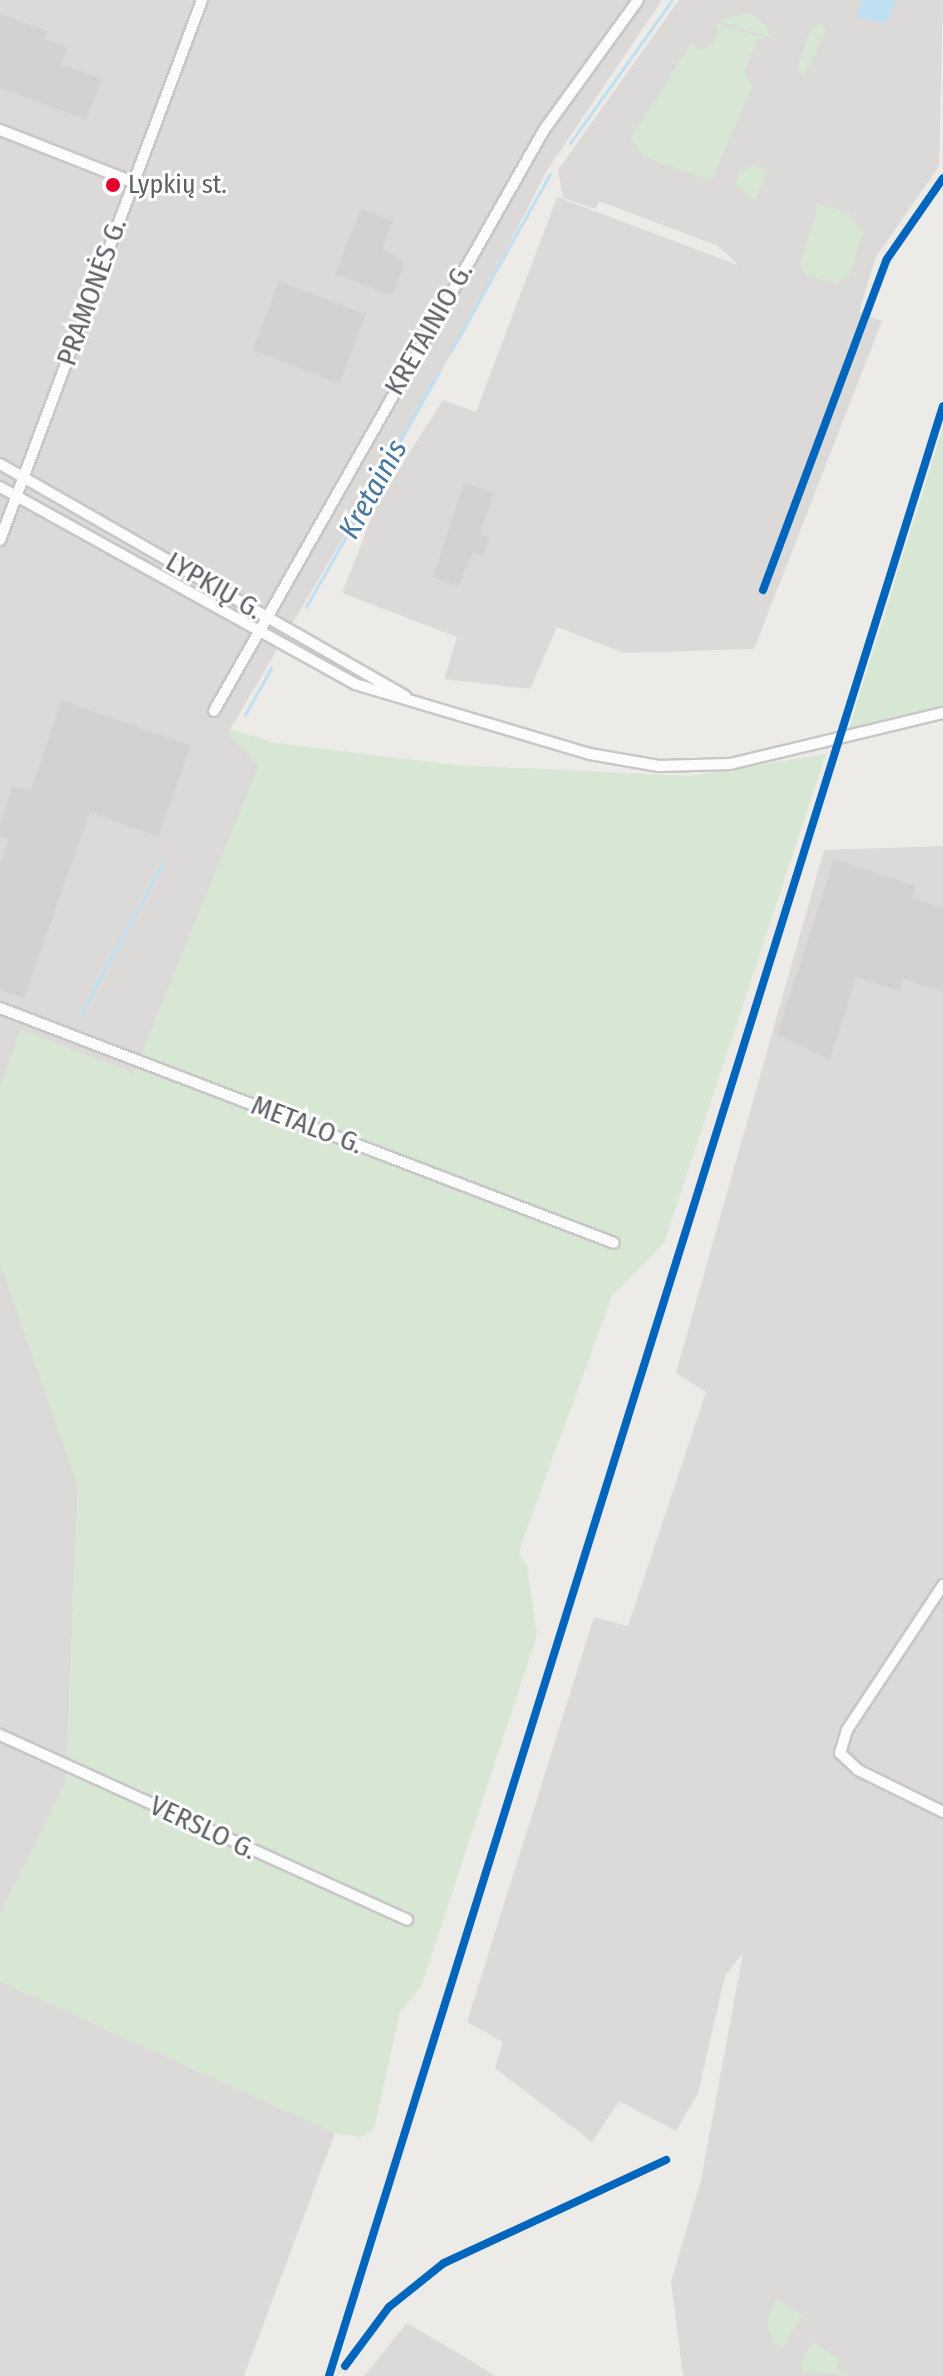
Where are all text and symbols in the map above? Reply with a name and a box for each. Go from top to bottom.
place label: Lypkių st. [128,169,227,201]
marker: Lypkių st. [105,177,121,193]
street label: PRAMONĖS G. [50,214,134,370]
street label: KRETAINIO G. [378,257,480,401]
water label: Kretainis [331,433,415,545]
street label: LYPKIŲ G. [160,545,268,627]
street label: METALO G. [247,1088,367,1162]
street label: VERSLO G. [144,1789,262,1867]

